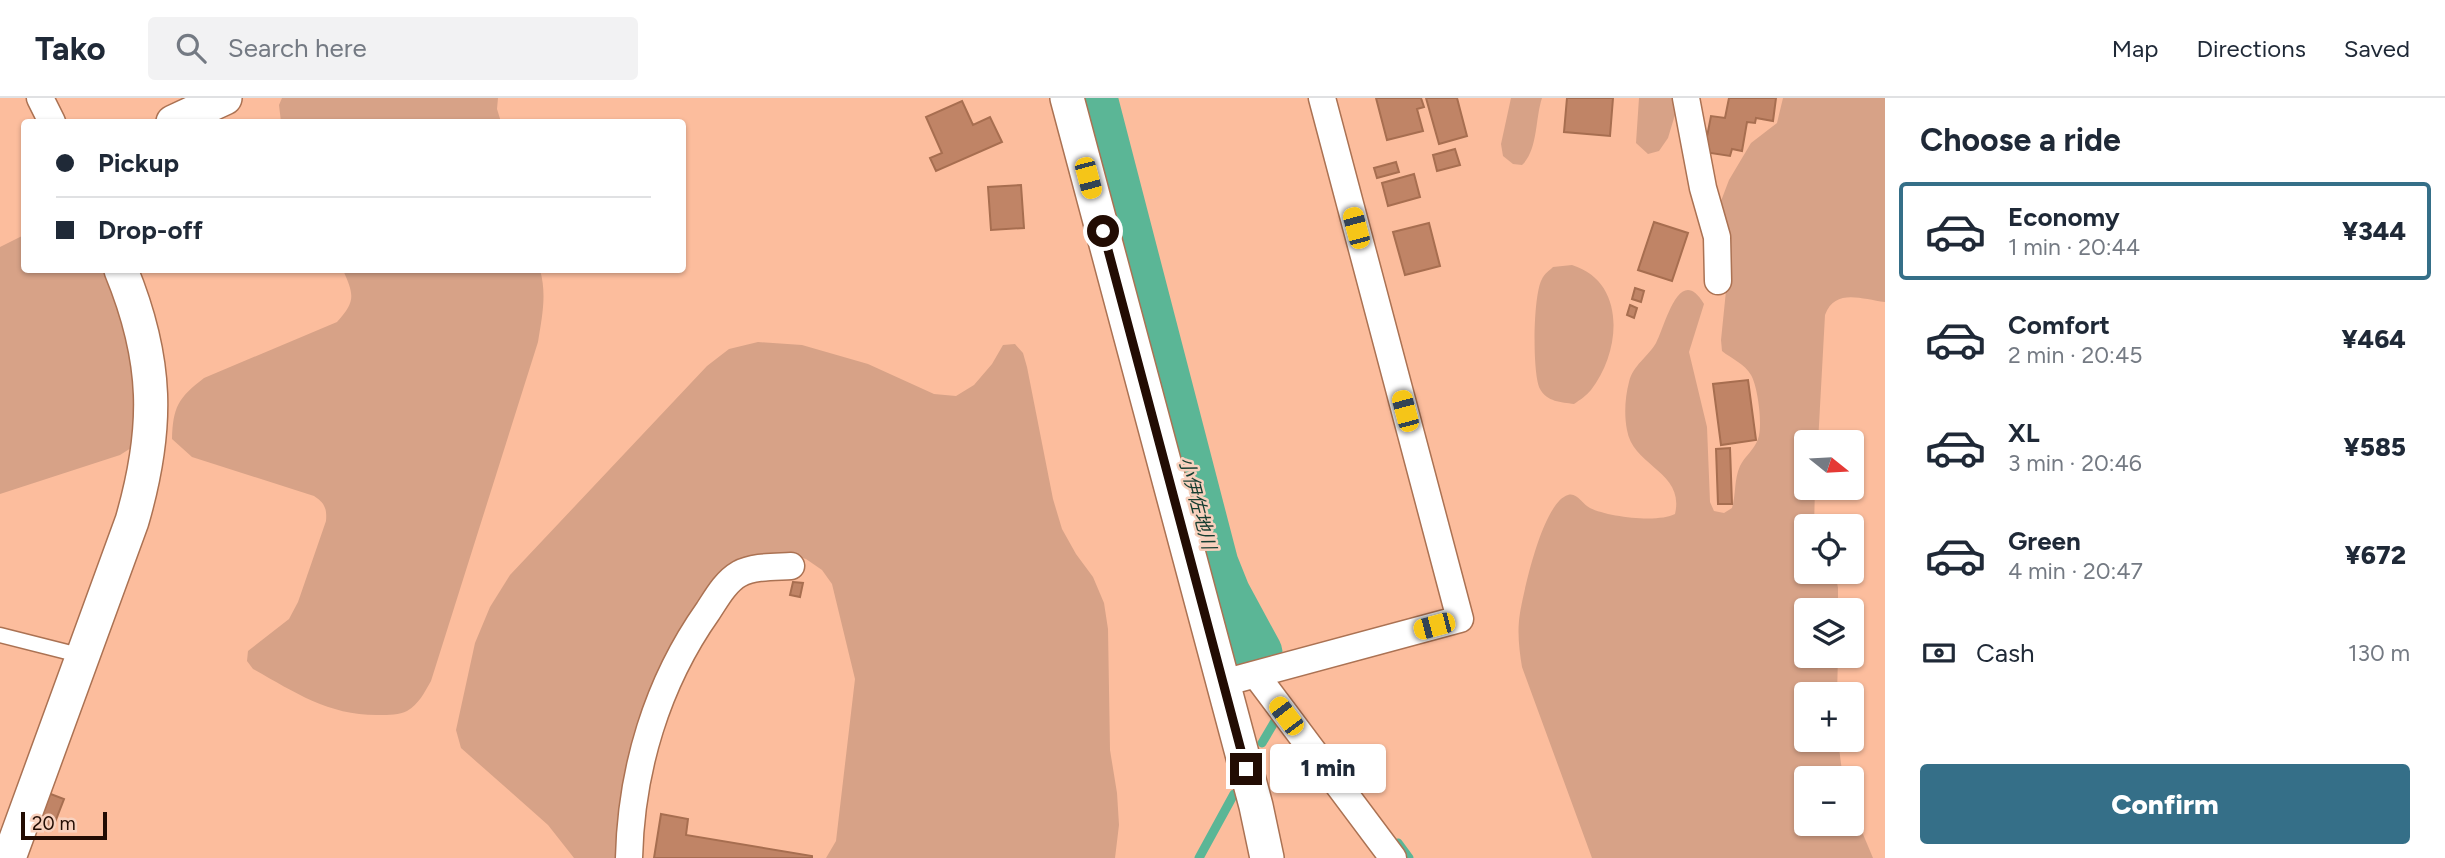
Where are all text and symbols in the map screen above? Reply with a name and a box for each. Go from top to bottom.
search box [148,17,638,80]
text: Tako [35,29,106,68]
icon: search [172,29,210,67]
text: Search here [228,32,367,64]
text: Map [2112,34,2158,63]
text: Directions [2196,34,2306,63]
text: Saved [2344,34,2410,63]
text: Choose a ride [1920,121,2121,159]
text: Pickup [98,147,179,179]
car [1073,155,1104,201]
icon: car [1924,200,1987,263]
text: Economy [2008,201,2120,233]
car [1341,205,1372,251]
text: Drop-off [98,214,203,246]
route start [1087,215,1119,247]
text: ¥344 [2342,215,2406,247]
text: 1 min · 20:44 [2008,233,2140,261]
icon: car [1924,308,1987,371]
text: Comfort [2008,309,2110,341]
text: ¥464 [2341,323,2406,355]
text: 2 min · 20:45 [2008,341,2142,369]
car [1390,388,1421,434]
icon: car [1924,416,1987,479]
text: XL [2008,417,2040,449]
north arrow [1794,430,1864,500]
map controls [1794,430,1864,836]
text: ¥585 [2344,431,2406,463]
text: 3 min · 20:46 [2008,449,2142,477]
water label: 小伊佐地川 [1174,454,1221,554]
button: locate [1794,514,1864,584]
icon: car [1924,524,1987,587]
text: Green [2008,525,2081,557]
text: ¥672 [2345,539,2406,571]
text: 4 min · 20:47 [2008,557,2143,585]
button: layers [1794,598,1864,668]
car [1411,610,1458,642]
icon: cash [1920,634,1958,672]
text: Cash [1976,637,2035,669]
text: 130 m [2348,639,2410,667]
button: + [1794,682,1864,752]
car [1265,693,1308,739]
callout: 1 min [1270,744,1386,794]
route end [1230,753,1262,785]
text: 1 min [1301,754,1355,782]
button: Confirm [1920,764,2410,844]
button: − [1794,766,1864,836]
scale bar [21,809,107,841]
text: 20 m [32,812,76,835]

